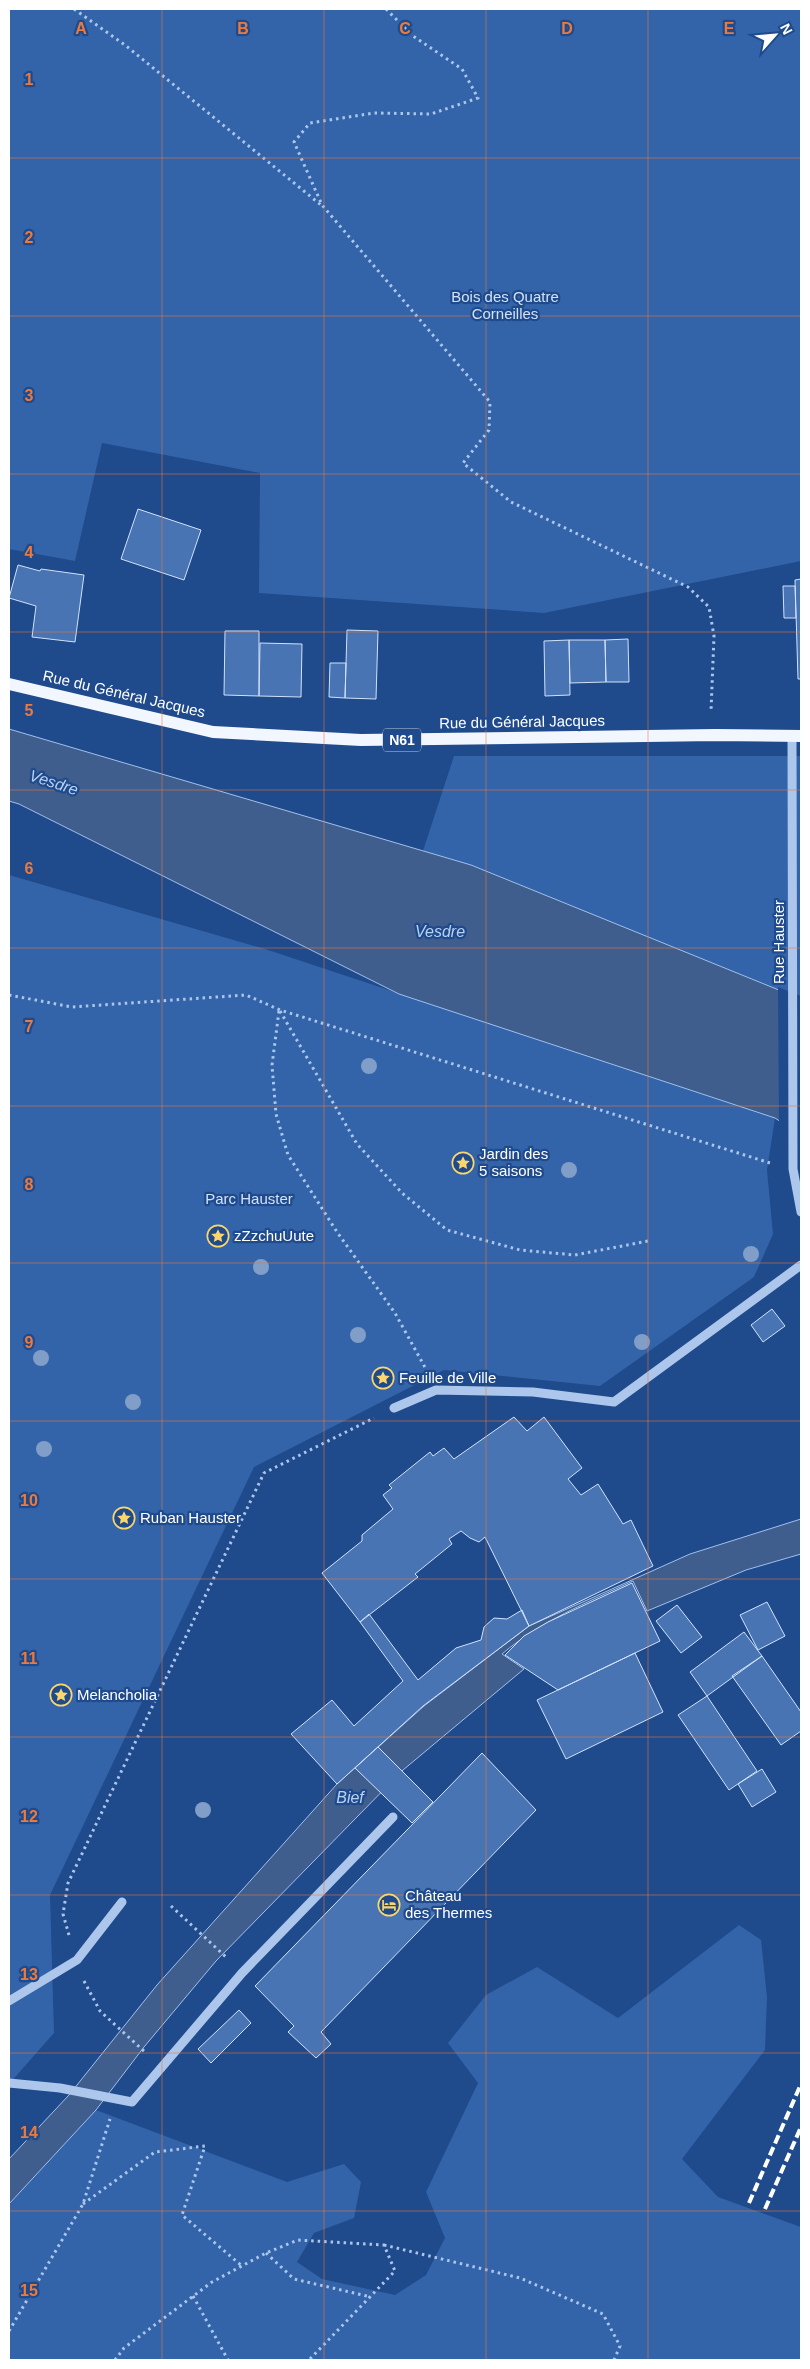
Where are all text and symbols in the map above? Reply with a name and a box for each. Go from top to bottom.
north arrow [750,10,800,60]
text: A [75,20,87,37]
text: B [237,20,249,37]
text: C [399,20,411,37]
text: D [561,20,573,37]
text: E [724,20,735,37]
text: N [777,21,796,37]
text: 1 [25,71,34,88]
text: 2 [25,229,34,246]
park label: Bois des Quatre Corneilles [451,288,559,322]
text: 3 [25,387,34,404]
text: 4 [25,544,34,561]
street label: Rue du Général Jacques [41,667,207,720]
text: 5 [25,702,34,719]
street label: Rue du Général Jacques [439,712,605,731]
road number: N61 [383,728,421,752]
water label: Vesdre [27,767,80,798]
text: 6 [25,860,34,877]
street label: Rue Hauster [770,900,787,984]
water label: Vesdre [415,923,465,940]
text: 7 [25,1018,34,1035]
place label: Jardin des 5 saisons [479,1145,548,1179]
place icon: Jardin des 5 saisons [451,1151,475,1175]
text: 8 [25,1176,34,1193]
park label: Parc Hauster [205,1190,293,1207]
place icon: zZzchuUute [206,1224,230,1248]
place label: zZzchuUute [234,1227,314,1244]
text: 9 [25,1334,34,1351]
place icon: Feuille de Ville [371,1366,395,1390]
place label: Feuille de Ville [399,1369,496,1386]
text: 10 [20,1492,38,1509]
place icon: Ruban Hauster [112,1506,136,1530]
place label: Ruban Hauster [140,1509,241,1526]
text: 11 [21,1650,38,1667]
place icon: Melancholia [49,1683,73,1707]
place label: Melancholia [77,1686,158,1703]
water label: Bief [336,1789,365,1806]
text: 12 [20,1808,38,1825]
place label: Château des Thermes [405,1887,492,1921]
hotel icon: Château des Thermes [377,1893,401,1917]
text: 13 [20,1966,38,1983]
text: 14 [20,2124,38,2141]
text: 15 [20,2282,38,2299]

